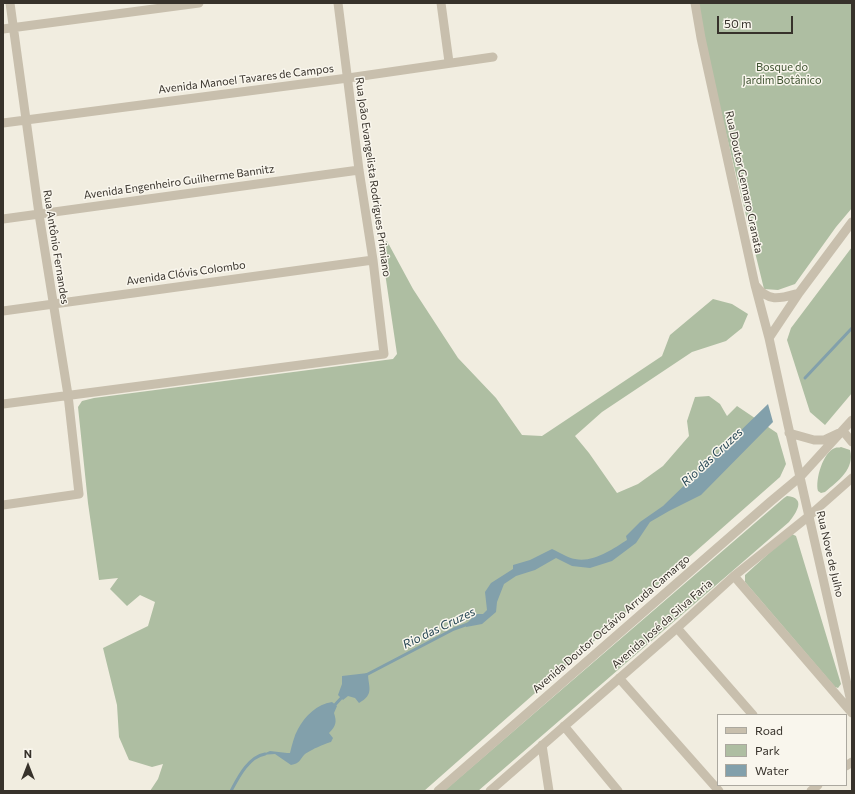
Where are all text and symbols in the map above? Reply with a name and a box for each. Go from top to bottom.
scale bar [719,8,795,34]
text: 50 m [724,16,752,30]
park label: Bosque do Jardim Botânico [743,60,821,86]
street label: Avenida Manoel Tavares de Campos [157,62,335,96]
street label: Rua João Evangelista Rodrigues Primiano [352,76,394,278]
street label: Rua Doutor Gennaro Granata [722,110,766,254]
street label: Avenida Engenheiro Guilherme Bannitz [83,162,275,202]
street label: Rua Antônio Fernandes [40,189,72,305]
street label: Avenida Clóvis Colombo [126,258,246,288]
water label: Rio das Cruzes [678,425,746,489]
street label: Rua Nove de Julho [814,509,846,599]
street label: Avenida Doutor Octávio Arruda Camargo [530,552,692,696]
street label: Avenida José da Silva Faria [609,577,715,671]
water label: Rio das Cruzes [400,604,478,652]
legend [717,714,847,786]
text: Road [755,723,783,737]
text: Park [755,743,780,757]
north arrow [8,746,48,786]
text: N [24,747,32,760]
text: Water [755,763,789,777]

